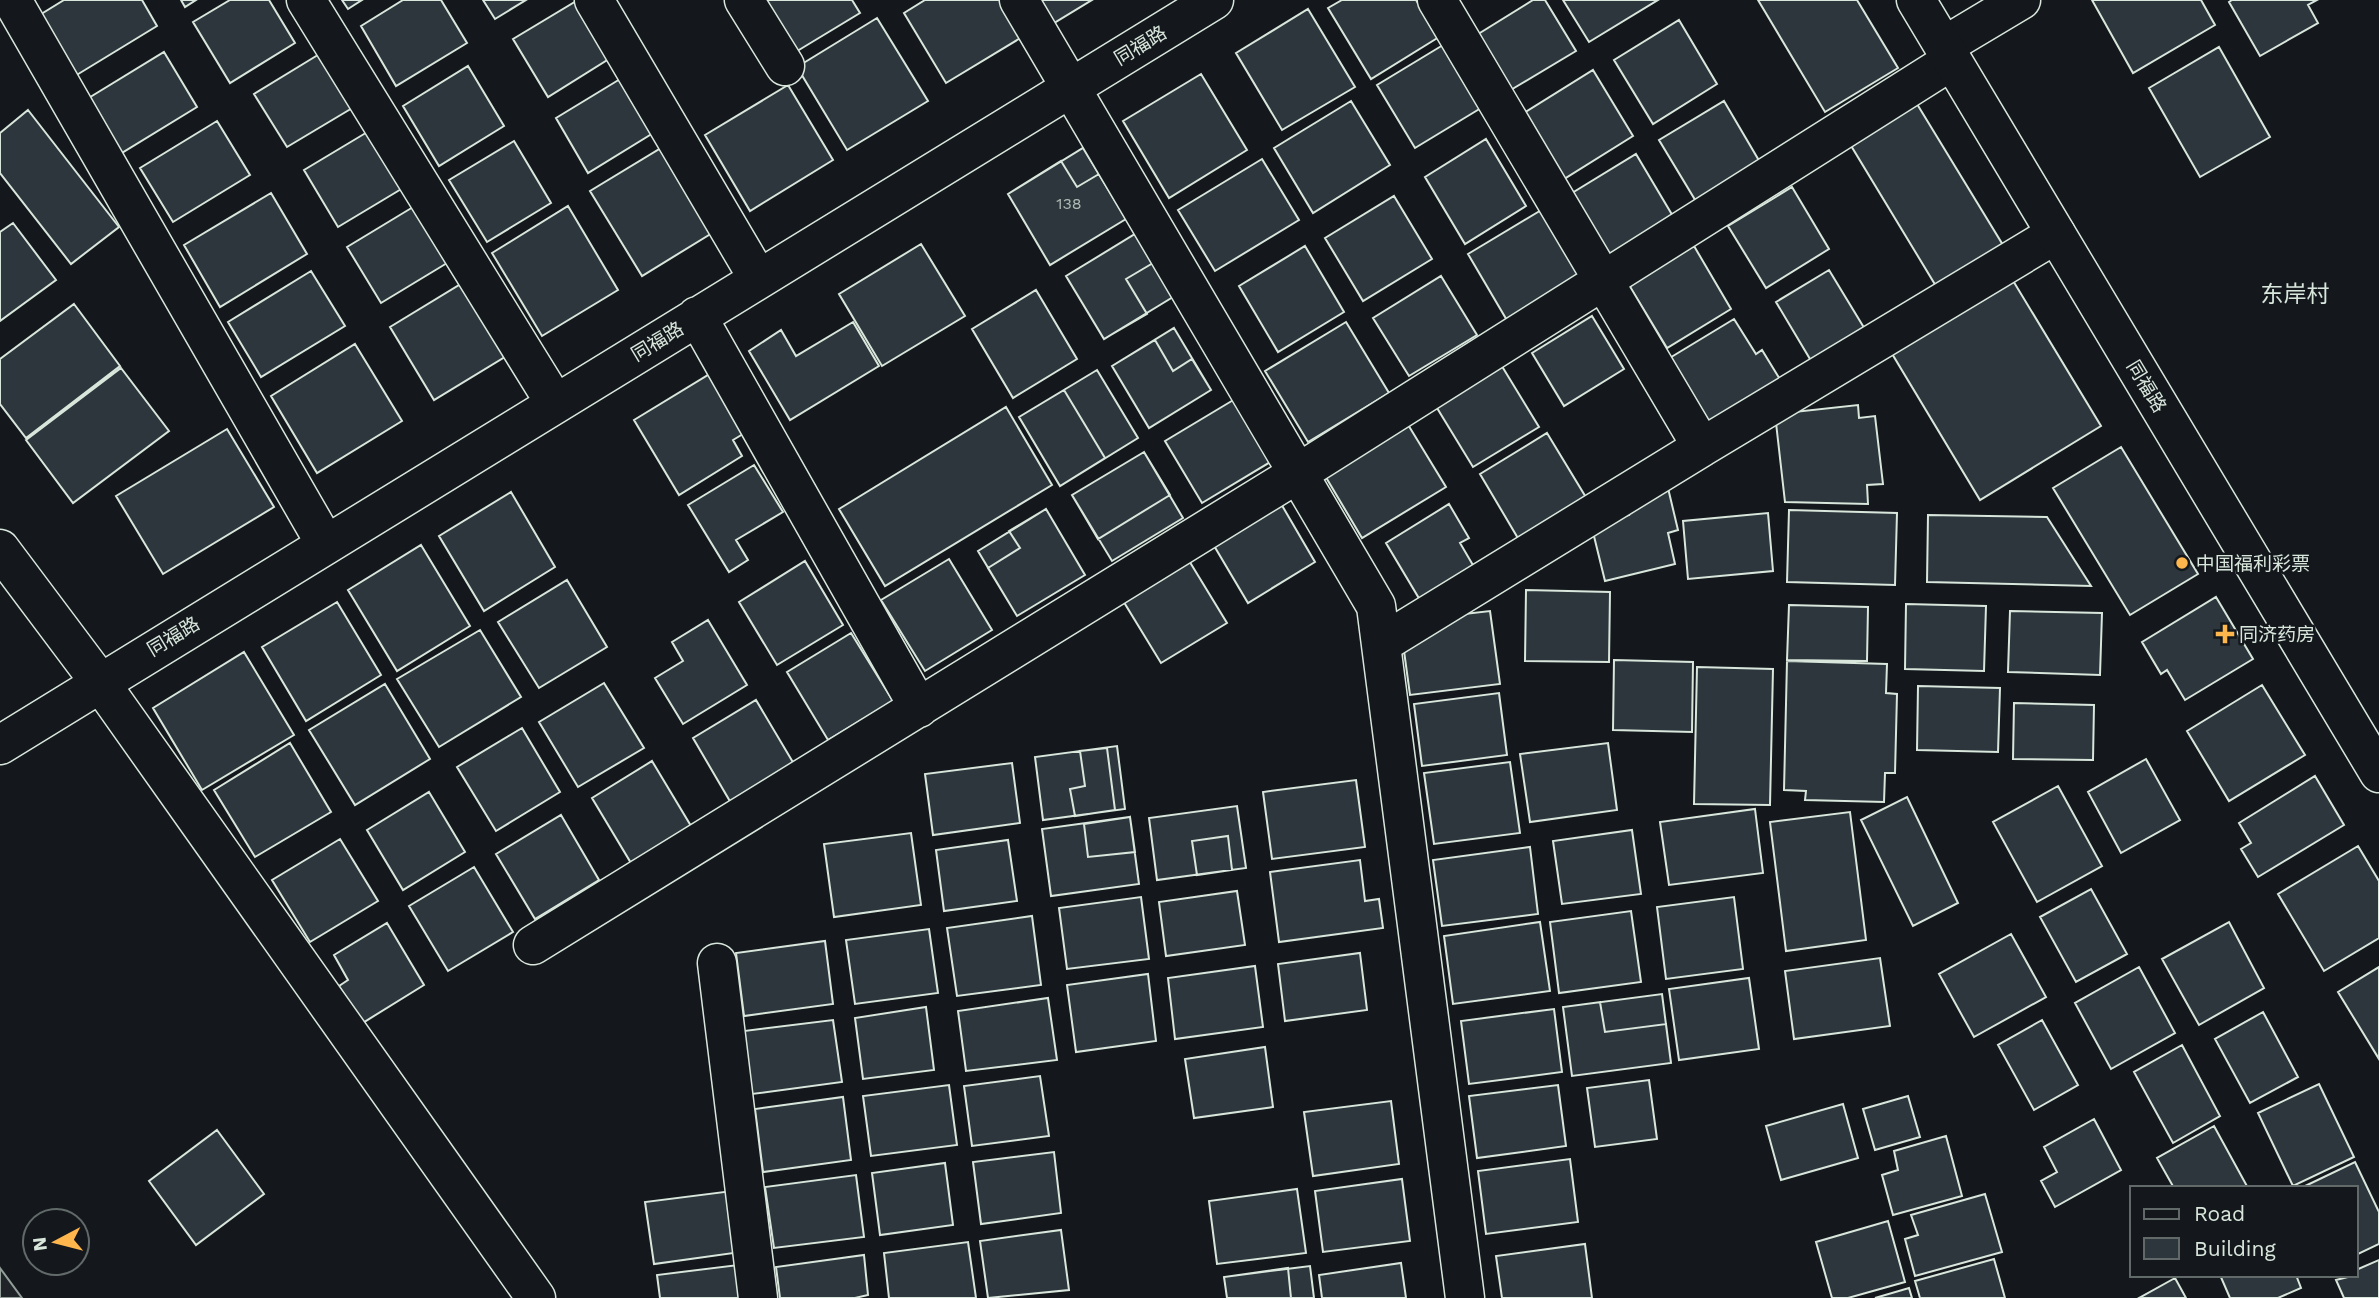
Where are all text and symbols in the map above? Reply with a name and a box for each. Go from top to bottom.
street label: 同福路 [1110,21,1171,70]
house number: 138 [1056,194,1082,213]
district label: 东岸村 [2261,281,2330,308]
street label: 同福路 [627,317,688,366]
street label: 同福路 [2122,356,2171,417]
place label: 中国福利彩票 [2196,552,2310,575]
marker: 中国福利彩票 [2174,555,2190,571]
street label: 同福路 [143,612,204,661]
place label: 同济药房 [2239,623,2315,646]
marker: 同济药房 [2217,626,2233,642]
legend [2130,1186,2358,1277]
text: Road [2194,1201,2245,1226]
north arrow [21,1207,91,1277]
text: N [27,1236,52,1252]
text: Building [2194,1236,2276,1261]

